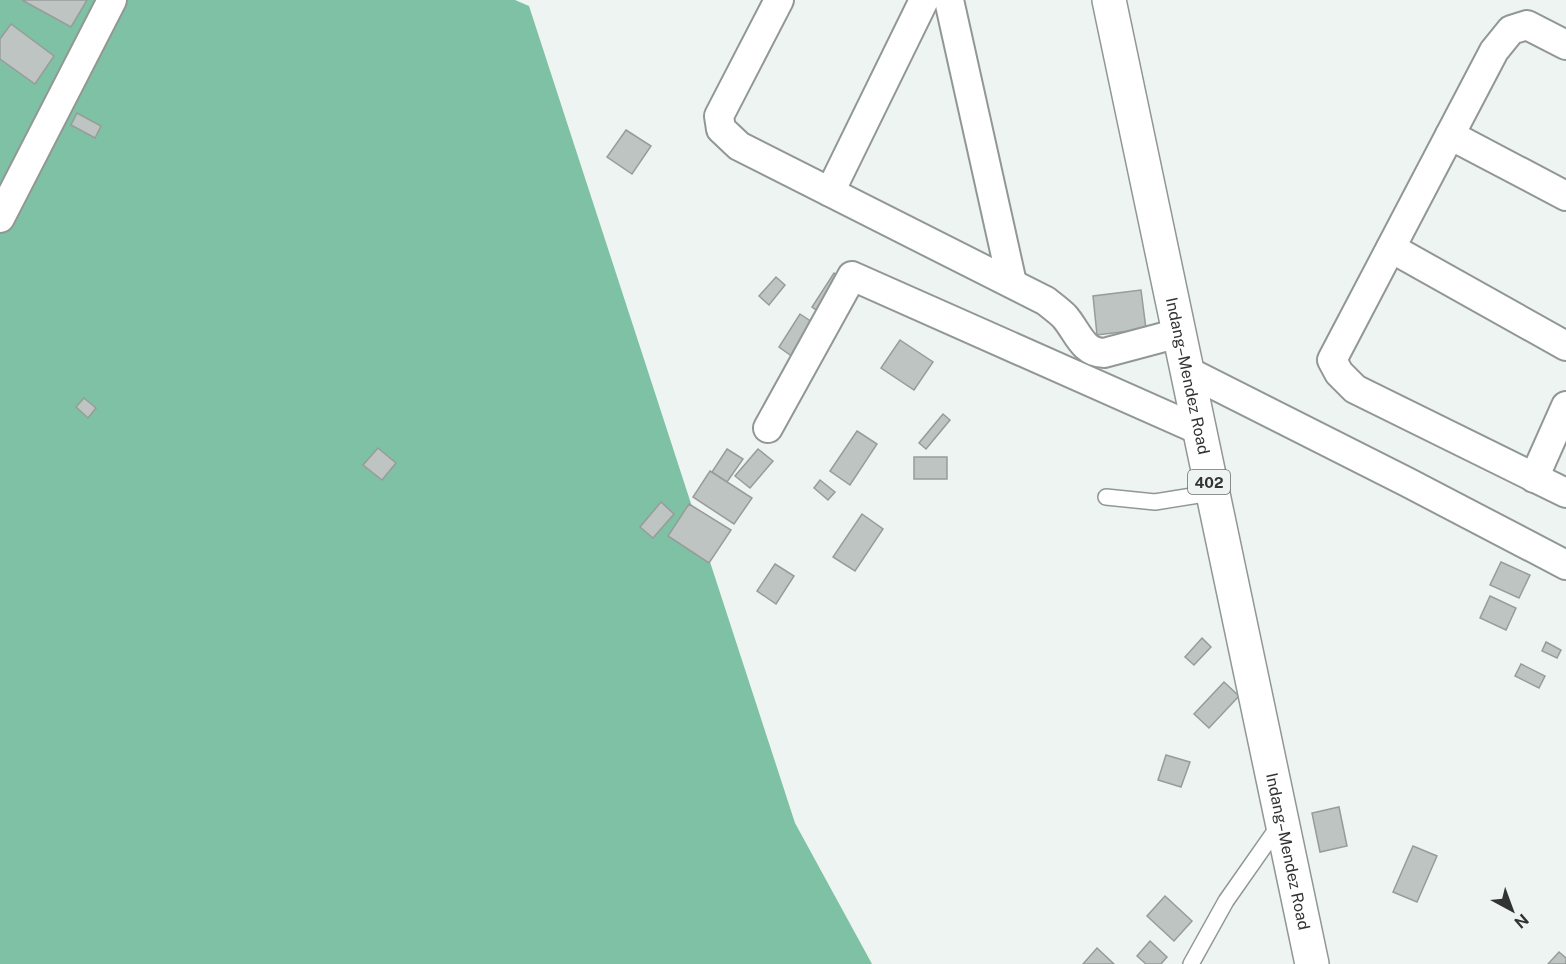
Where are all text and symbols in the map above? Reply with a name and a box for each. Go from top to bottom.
street label: Indang–Mendez Road [1162,296,1214,456]
road number: 402 [1188,470,1230,494]
street label: Indang–Mendez Road [1262,771,1314,932]
north arrow [1482,880,1542,940]
text: N [1511,910,1532,932]

